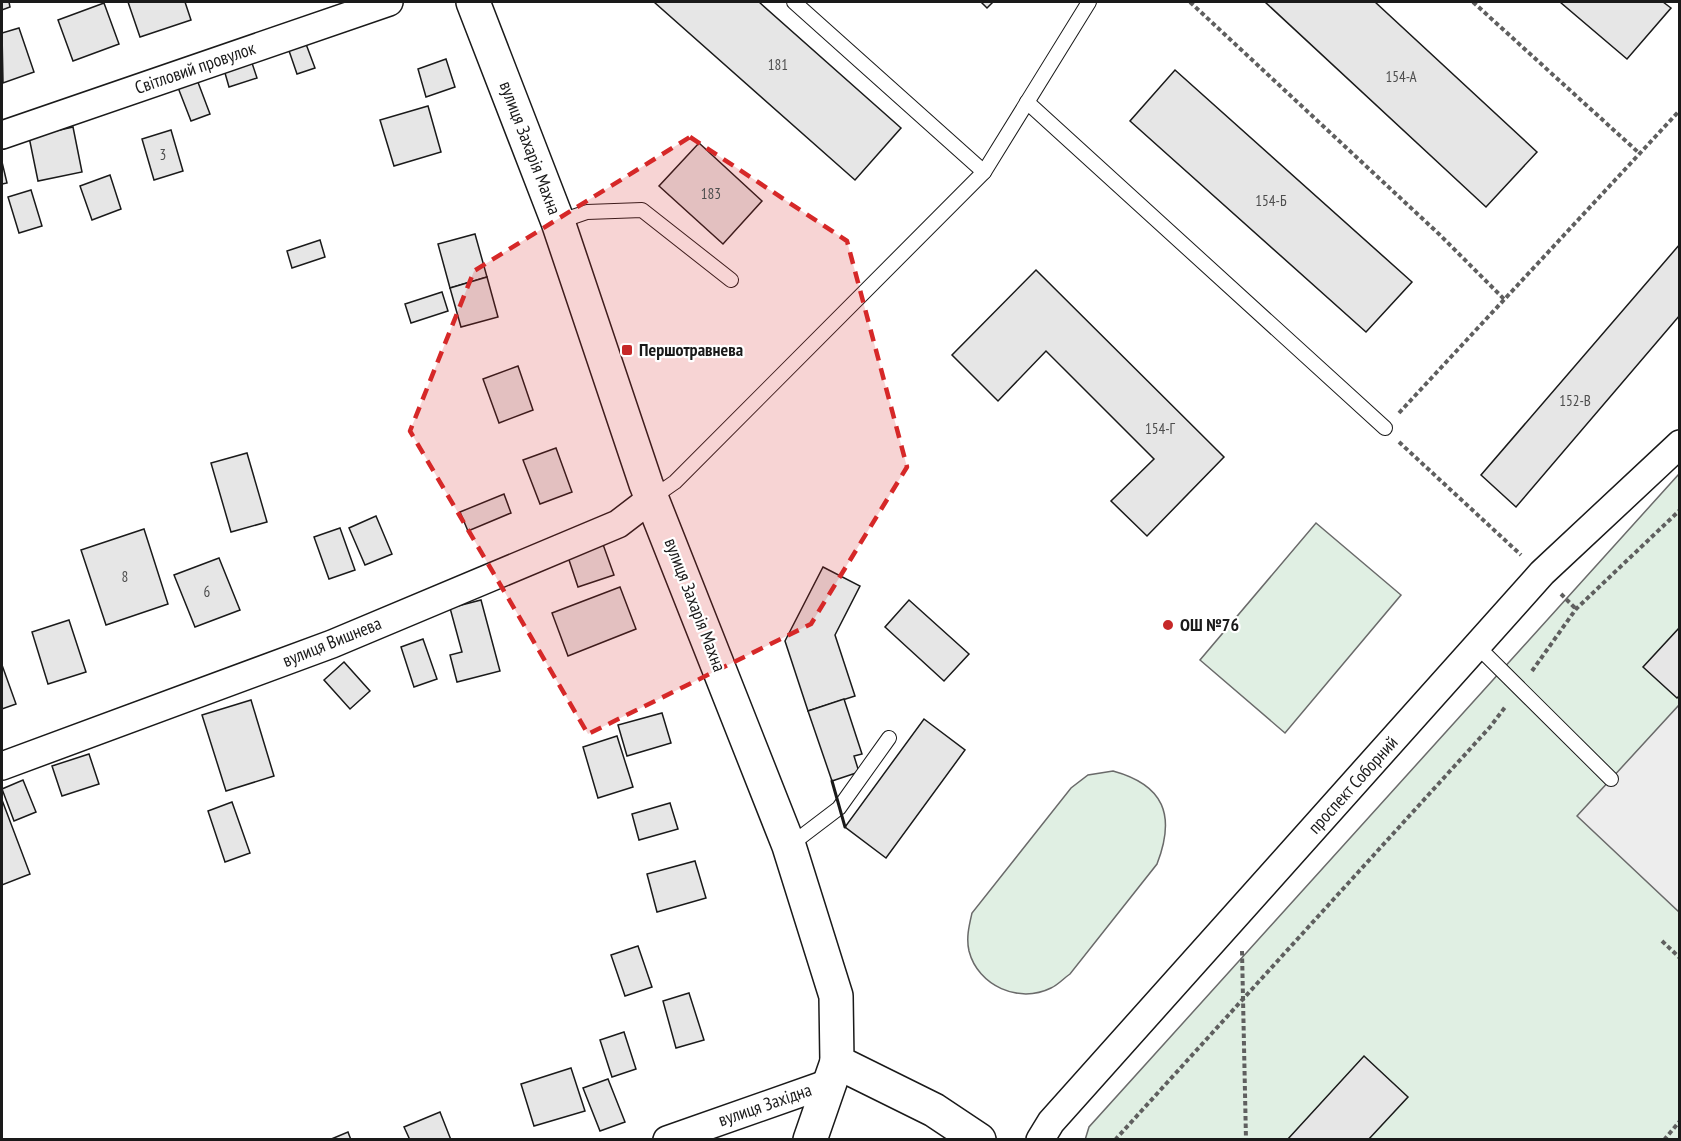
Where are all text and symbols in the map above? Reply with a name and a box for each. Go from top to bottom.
street label: Світловий провулок [132,36,258,99]
house number: 181 [768,55,788,74]
house number: 154-А [1385,67,1418,86]
street label: вулиця Захарія Махна [494,78,566,218]
house number: 3 [160,145,166,164]
house number: 183 [701,184,721,203]
house number: 154-Б [1255,191,1287,210]
place label: Першотравнева [639,338,743,361]
marker: Першотравнева [620,343,634,357]
house number: 152-В [1559,391,1591,410]
house number: 154-Г [1145,419,1176,438]
street label: вулиця Захарія Махна [659,535,731,675]
house number: 8 [122,567,128,586]
house number: 6 [204,582,211,601]
street label: вулиця Вишнева [279,611,385,672]
place label: ОШ №76 [1180,613,1239,636]
marker: ОШ №76 [1161,618,1175,632]
street label: проспект Соборний [1303,731,1403,838]
street label: вулиця Західна [715,1078,814,1131]

